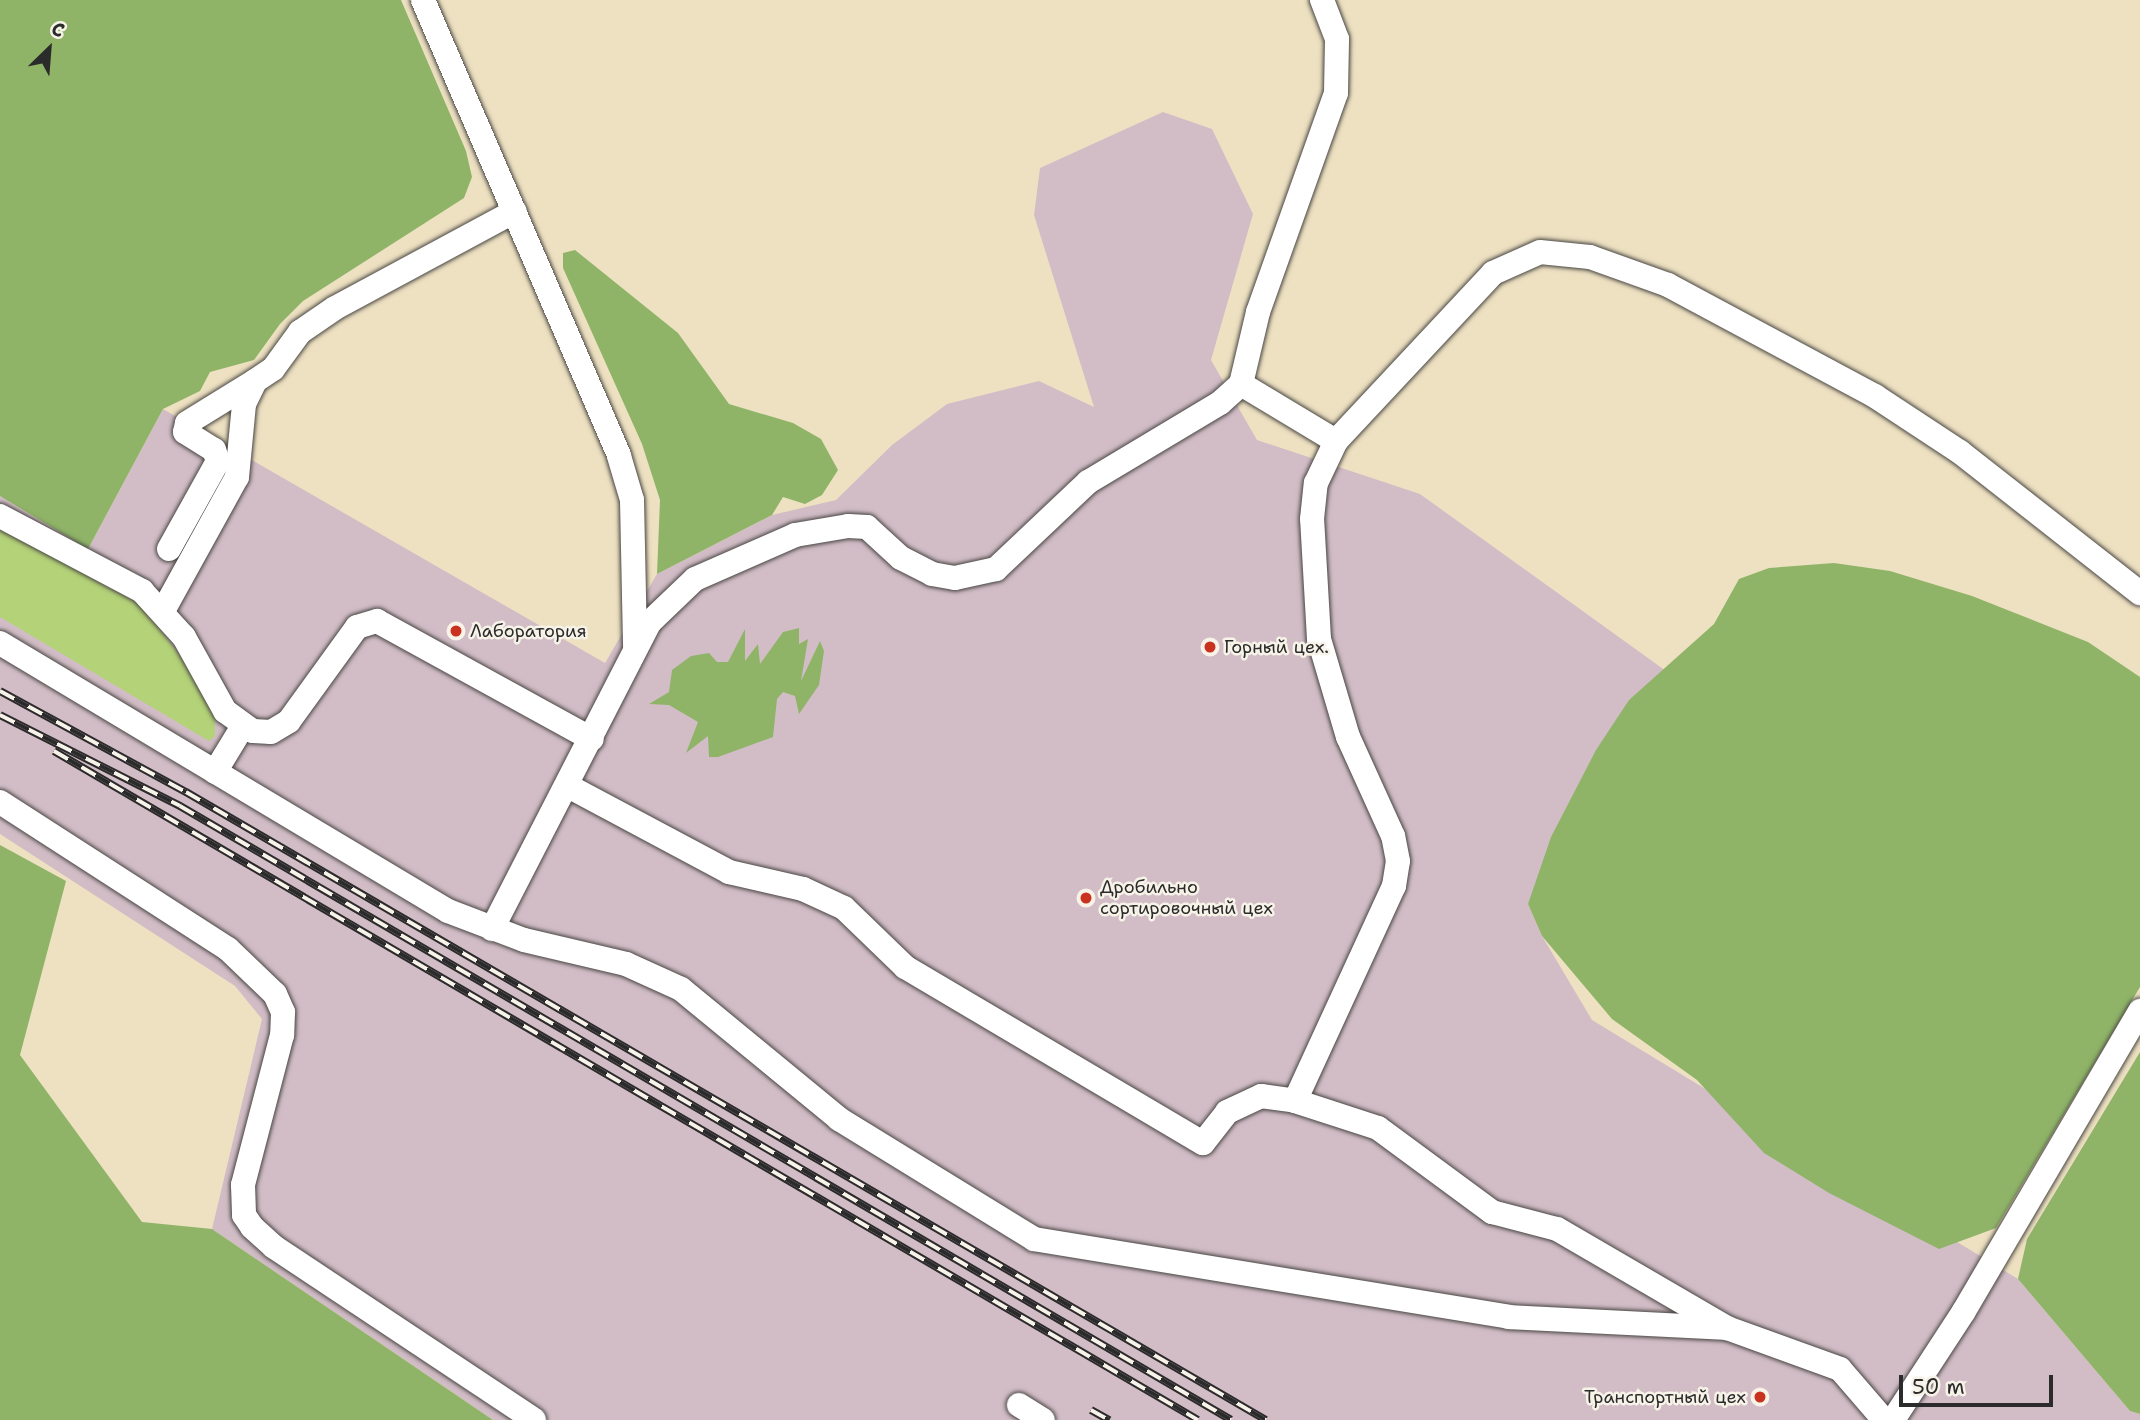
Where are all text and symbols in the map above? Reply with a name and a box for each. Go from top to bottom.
north arrow [14,14,84,84]
text: С [48,16,69,43]
place label: Лаборатория [470,620,587,642]
marker: Лаборатория [448,623,464,639]
place label: Горный цех. [1224,636,1329,658]
marker: Горный цех. [1202,639,1218,655]
place label: Дробильно сортировочный цех [1100,877,1273,920]
marker: Дробильно сортировочный цех [1078,890,1094,906]
scale bar [1902,1360,2056,1404]
text: 50 m [1912,1373,1965,1401]
place label: Транспортный цех [1584,1386,1746,1408]
marker: Транспортный цех [1752,1389,1768,1405]

